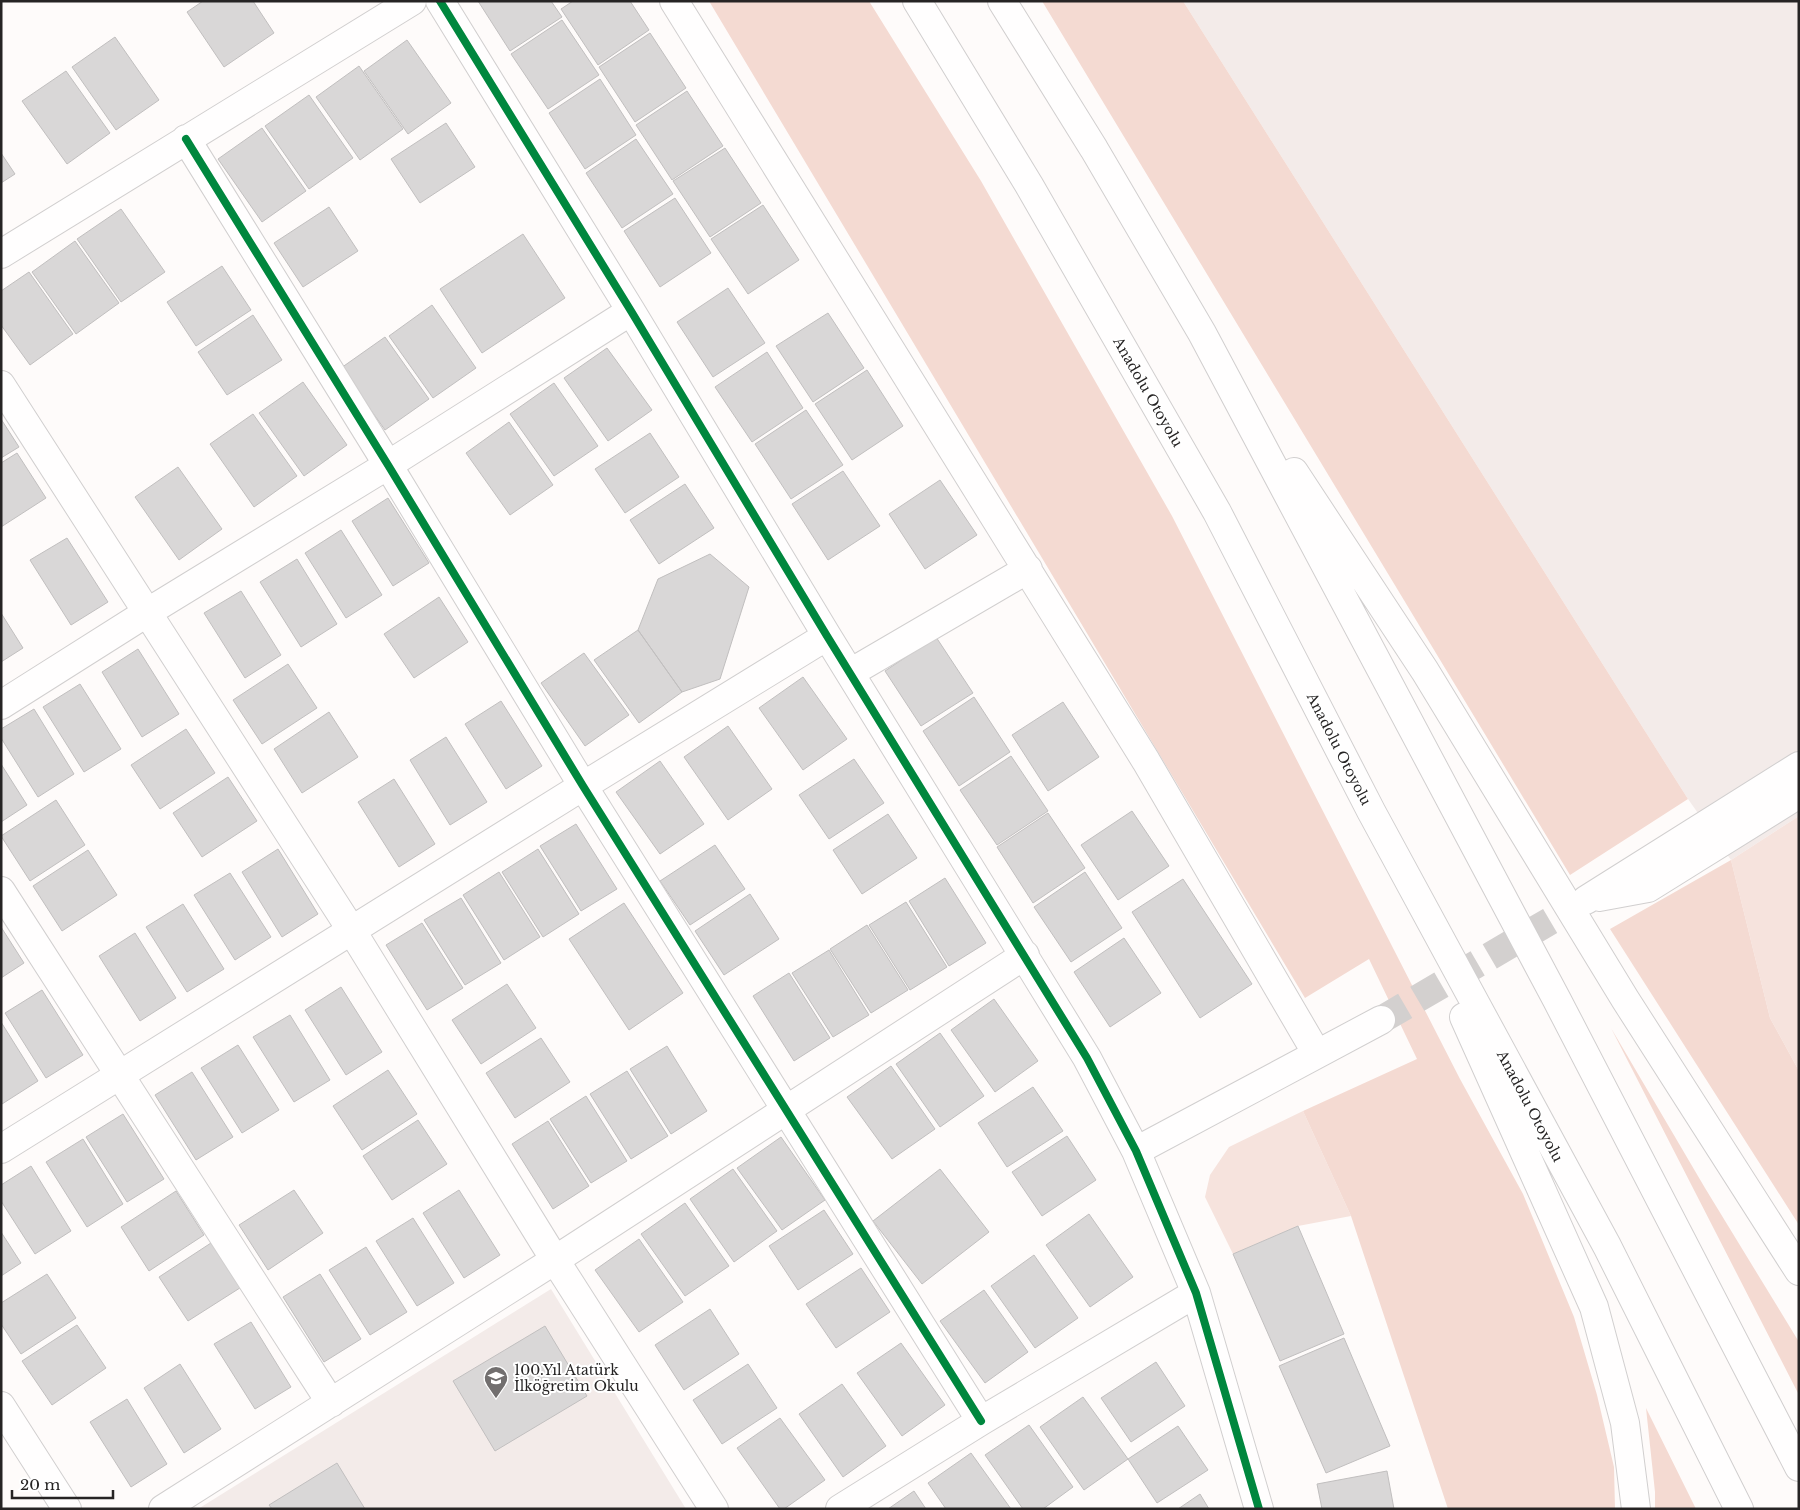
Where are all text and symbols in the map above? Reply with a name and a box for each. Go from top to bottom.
street label: Anadolu Otoyolu [1109,333,1187,451]
street label: Anadolu Otoyolu [1302,689,1375,809]
street label: Anadolu Otoyolu [1492,1046,1567,1165]
place label: 100.Yıl Atatürk İlköğretim Okulu [514,1361,639,1395]
school or university icon: 100.Yıl Atatürk İlköğretim Okulu [483,1365,509,1399]
scale bar [12,1468,114,1500]
text: 20 m [20,1475,60,1494]

